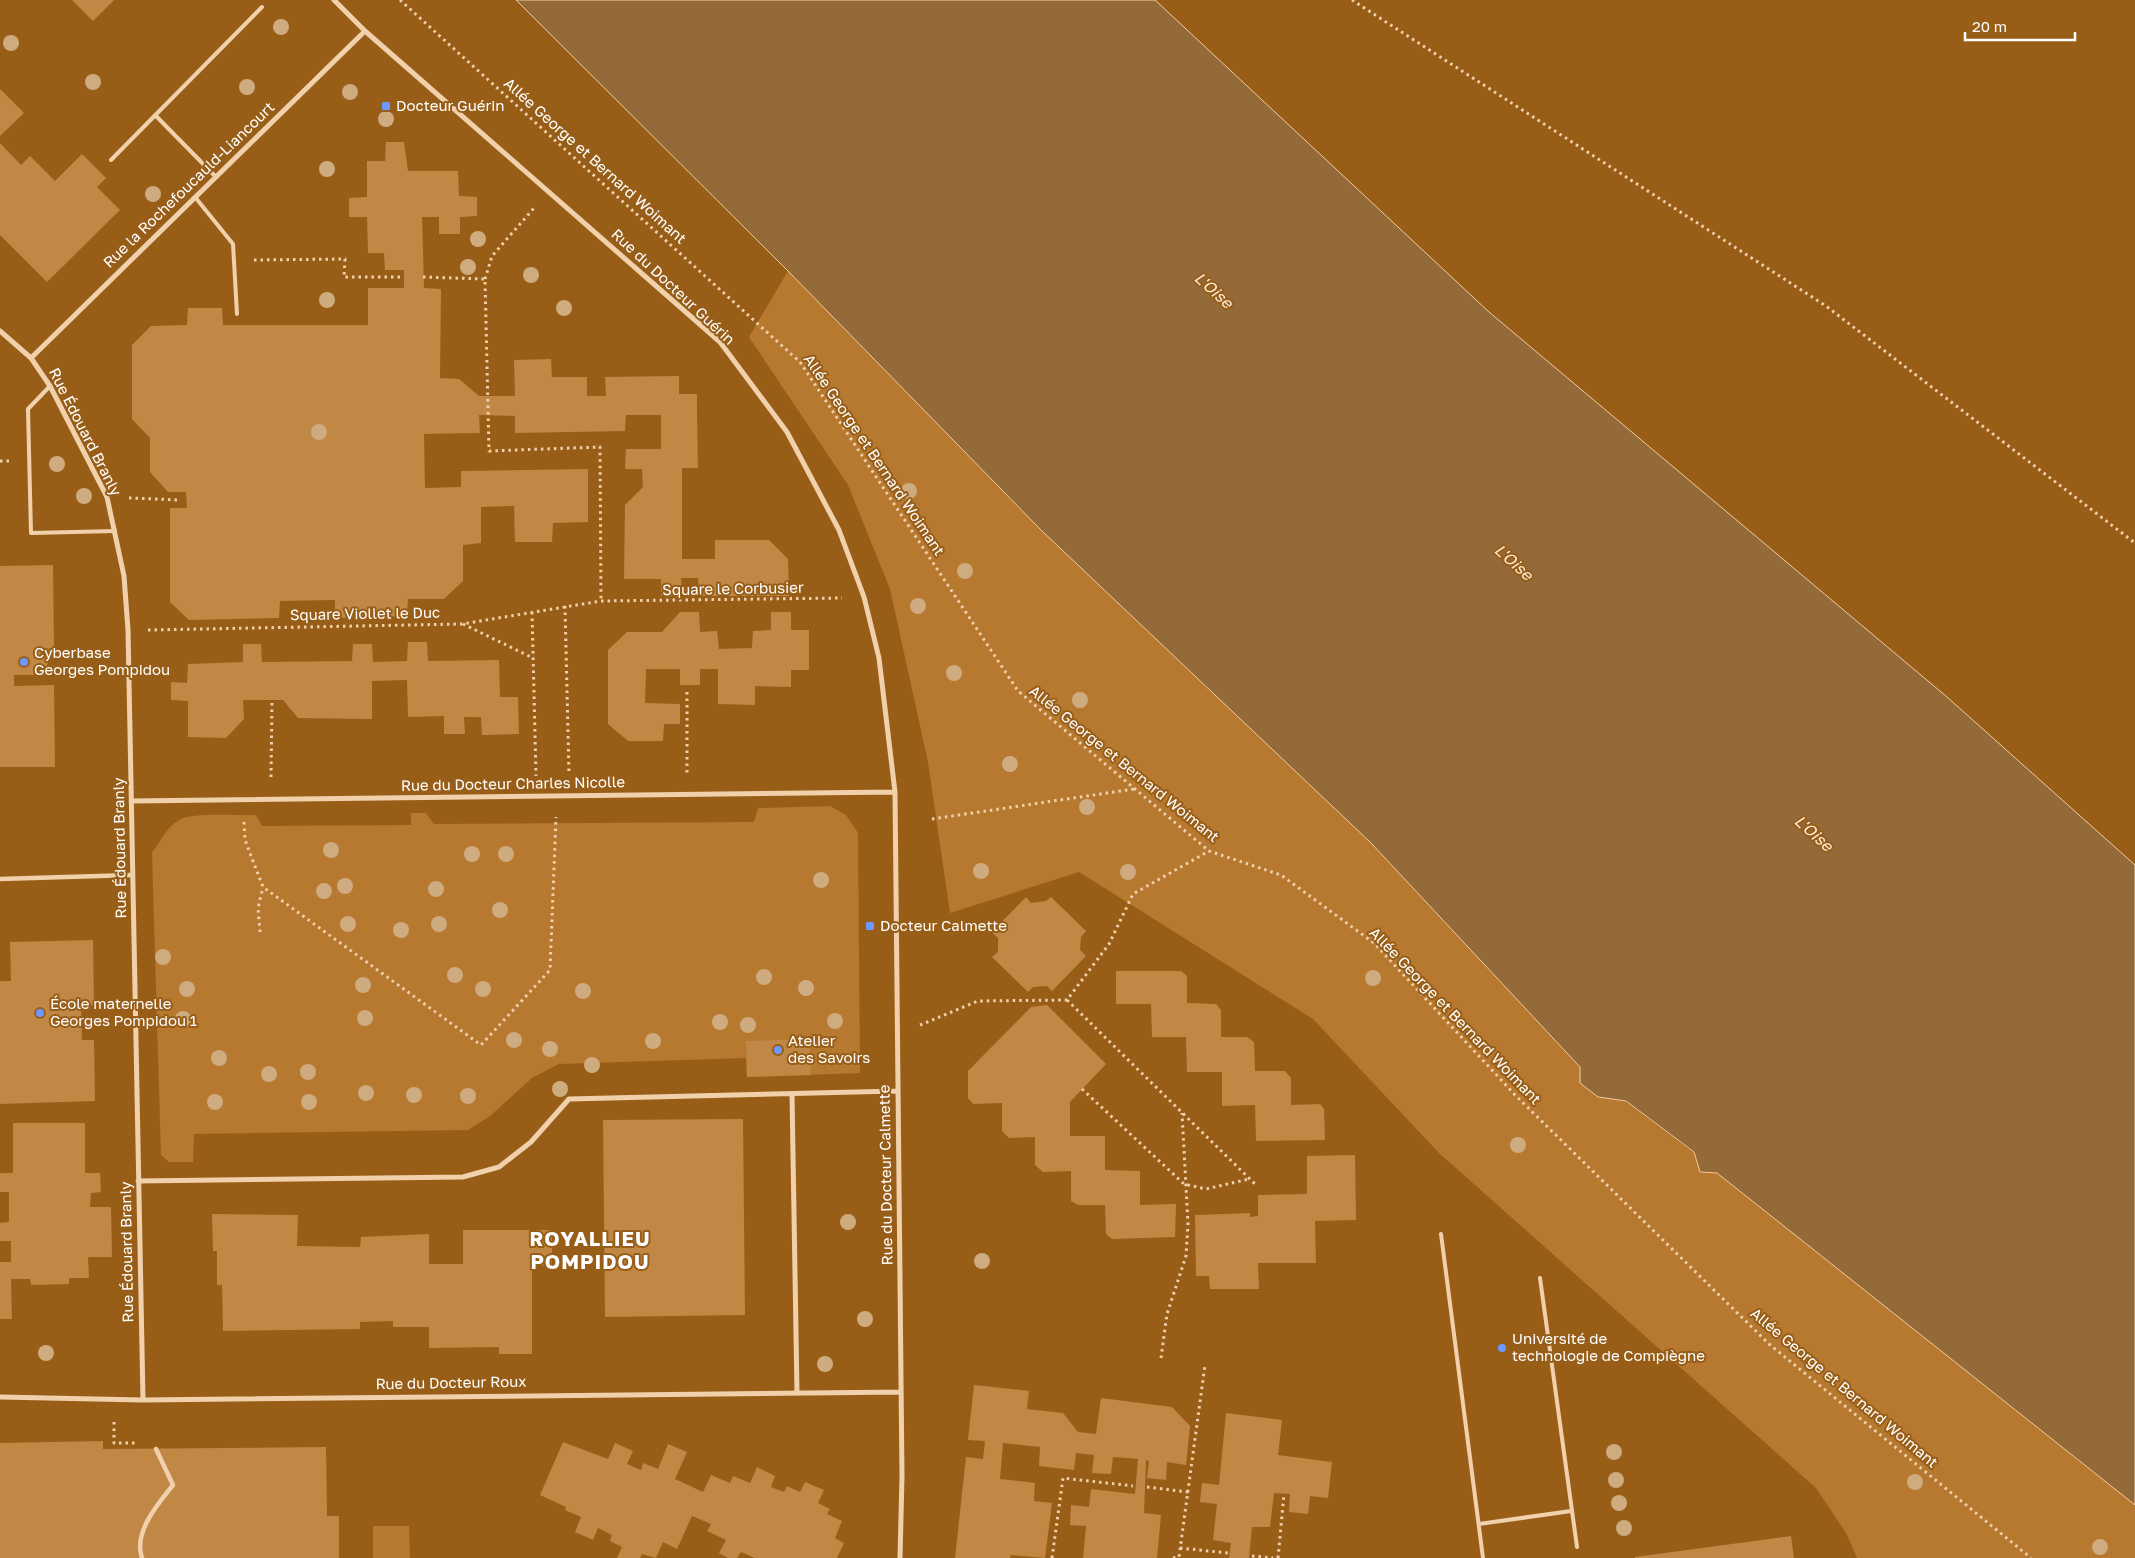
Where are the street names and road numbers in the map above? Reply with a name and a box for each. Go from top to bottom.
street label: Allée George et Bernard Woimant [501,74,691,247]
street label: Rue la Rochefoucauld-Liancourt [99,98,278,271]
street label: Rue du Docteur Guérin [608,224,739,348]
street label: Allée George et Bernard Woimant [801,350,949,559]
street label: Rue Édouard Branly [46,365,126,499]
street label: Square le Corbusier [662,578,804,598]
street label: Square Viollet le Duc [290,603,440,623]
street label: Allée George et Bernard Woimant [1026,681,1223,845]
street label: Rue du Docteur Charles Nicolle [401,772,625,794]
street label: Rue Édouard Branly [109,777,129,919]
street label: Allée George et Bernard Woimant [1366,923,1545,1108]
street label: Rue du Docteur Calmette [874,1084,896,1265]
street label: Rue Édouard Branly [116,1181,136,1323]
street label: Allée George et Bernard Woimant [1747,1304,1942,1471]
street label: Rue du Docteur Roux [375,1372,527,1392]

